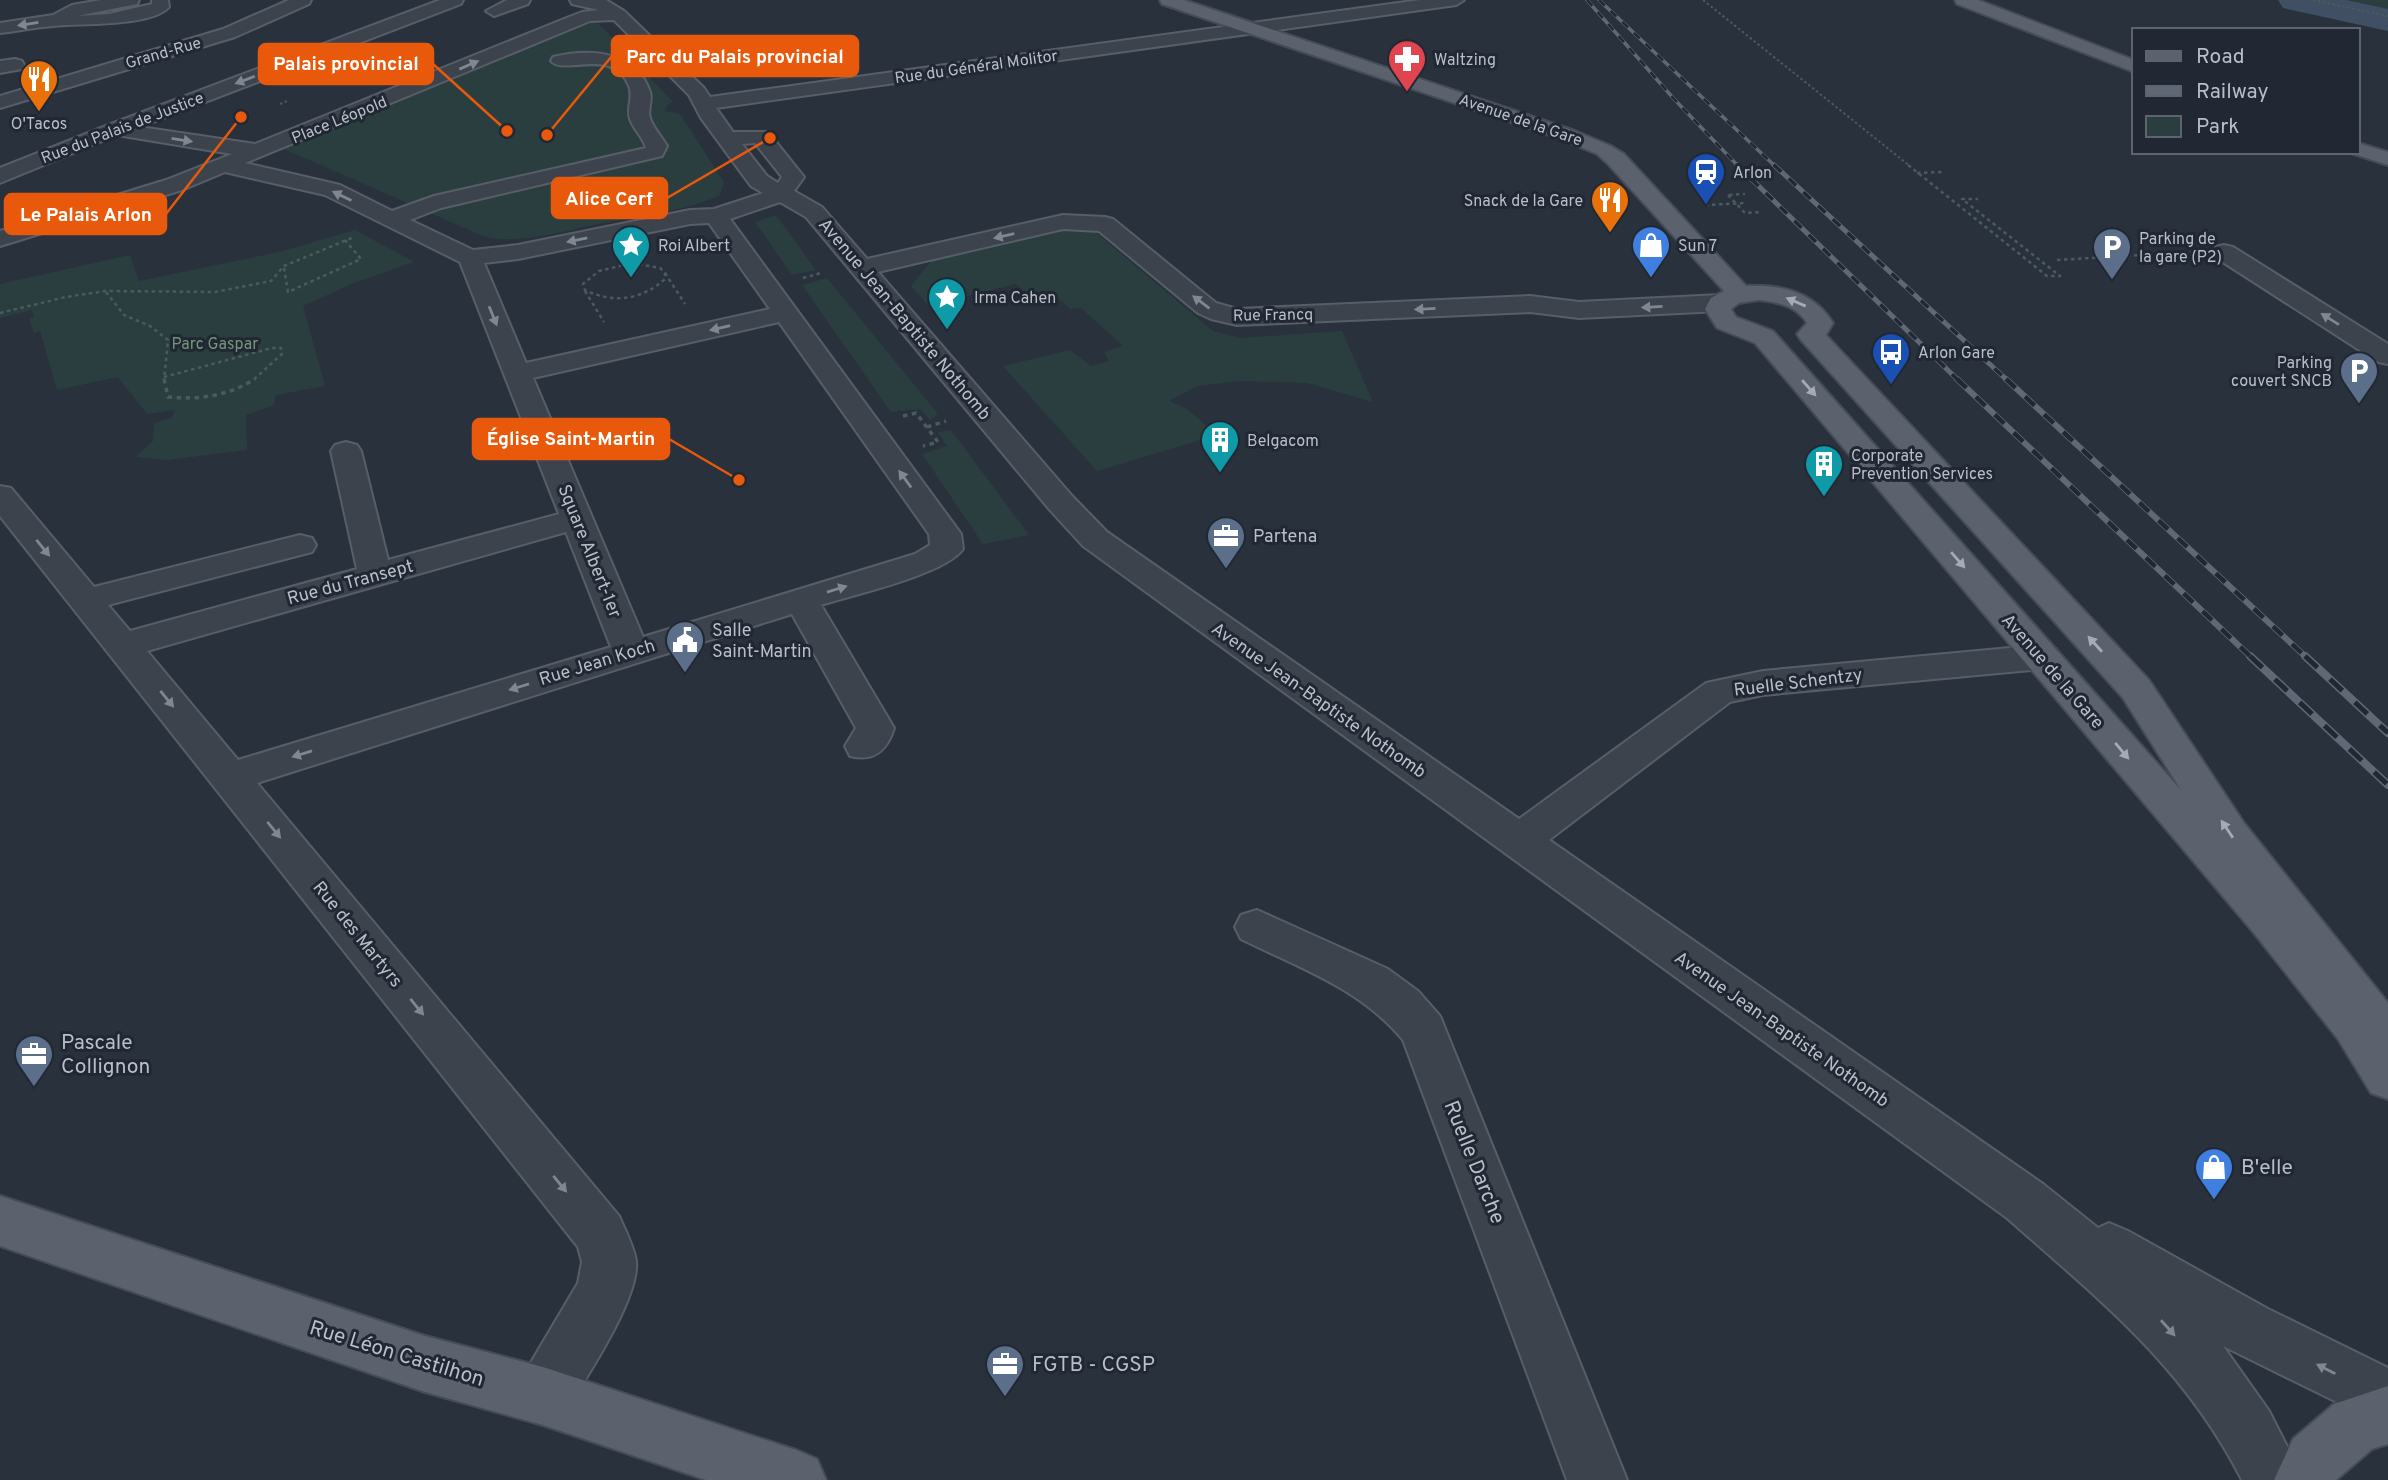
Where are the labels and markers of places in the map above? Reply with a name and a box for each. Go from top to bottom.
callout: Parc du Palais provincial [612,36,858,76]
pharmacy icon: Waltzing [1386,38,1428,93]
callout: Palais provincial [259,44,433,84]
place label: Waltzing [1434,51,1496,71]
restaurant icon: O'Tacos [18,58,60,113]
place label: O'Tacos [11,115,67,135]
station icon: Arlon [1685,151,1727,206]
place label: Arlon [1733,164,1772,184]
callout: Alice Cerf [552,178,667,218]
restaurant icon: Snack de la Gare [1589,179,1631,234]
place label: Snack de la Gare [1464,192,1583,212]
callout: Le Palais Arlon [5,194,166,234]
place icon: Roi Albert [610,224,652,279]
shop icon: Sun 7 [1630,224,1672,279]
parking icon: Parking de la gare (P2) [2091,226,2133,281]
place label: Parking de la gare (P2) [2139,230,2222,268]
place label: Roi Albert [658,237,730,257]
place label: Sun 7 [1678,237,1717,257]
place icon: Irma Cahen [926,276,968,331]
place label: Irma Cahen [974,289,1056,309]
bus stop icon: Arlon Gare [1870,331,1912,386]
place label: Arlon Gare [1918,344,1995,364]
parking icon: Parking couvert SNCB [2338,350,2380,405]
place label: Parking couvert SNCB [2231,354,2332,392]
callout: Église Saint-Martin [473,419,669,459]
building icon: Belgacom [1199,419,1241,474]
place label: Belgacom [1247,432,1319,452]
building icon: Corporate Prevention Services [1803,443,1845,498]
place label: Corporate Prevention Services [1851,447,1993,485]
office icon: Partena [1205,515,1247,570]
place label: Partena [1253,526,1317,549]
public building icon: Salle Saint-Martin [664,619,706,674]
place label: Salle Saint-Martin [712,620,812,664]
place label: Pascale Collignon [61,1030,150,1081]
office icon: Pascale Collignon [13,1033,55,1088]
shop icon: B'elle [2193,1146,2235,1201]
place label: B'elle [2241,1155,2293,1182]
office icon: FGTB - CGSP [984,1343,1026,1398]
place label: FGTB - CGSP [1032,1352,1155,1379]

